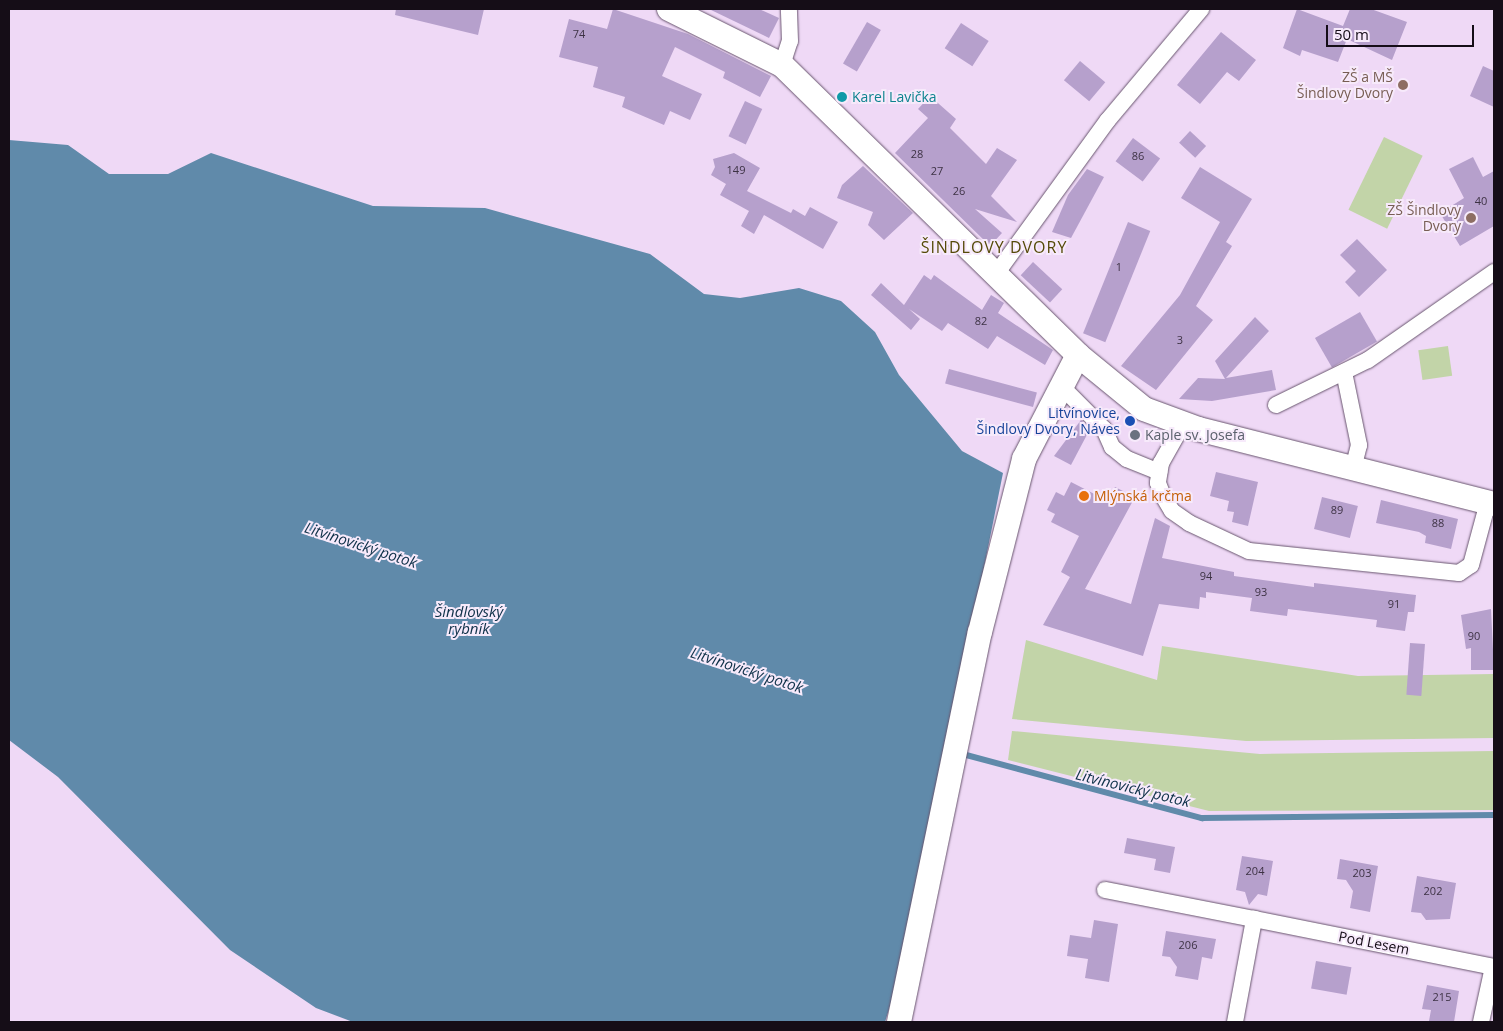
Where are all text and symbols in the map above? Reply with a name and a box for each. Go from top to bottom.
scale bar [1328,15,1476,47]
text: 50 m [1334,24,1369,44]
house number: 74 [573,27,585,41]
place label: ZŠ a MŠ Šindlovy Dvory [1297,69,1393,102]
marker: ZŠ a MŠ Šindlovy Dvory [1397,79,1409,91]
place label: Karel Lavička [852,89,937,105]
marker: Karel Lavička [836,91,848,103]
house number: 28 [911,147,923,161]
house number: 86 [1132,149,1144,163]
house number: 149 [727,163,745,177]
house number: 27 [931,164,943,178]
house number: 26 [953,184,965,198]
house number: 40 [1475,194,1487,208]
place label: ZŠ Šindlovy Dvory [1387,202,1461,234]
marker: ZŠ Šindlovy Dvory [1465,212,1477,224]
district label: ŠINDLOVY DVORY [919,237,1069,257]
house number: 1 [1116,260,1122,274]
house number: 82 [975,314,987,328]
house number: 3 [1177,333,1183,347]
place label: Litvínovice, Šindlovy Dvory, Náves [977,405,1120,438]
marker: Litvínovice, Šindlovy Dvory, Náves [1124,415,1136,427]
place label: Kaple sv. Josefa [1145,427,1245,443]
marker: Kaple sv. Josefa [1129,429,1141,441]
place label: Mlýnská krčma [1094,488,1192,504]
marker: Mlýnská krčma [1078,490,1090,502]
house number: 89 [1331,503,1343,517]
house number: 88 [1432,516,1444,530]
water label: Litvínovický potok [303,518,419,572]
house number: 94 [1200,569,1212,583]
house number: 93 [1255,585,1267,599]
house number: 91 [1388,597,1400,611]
water label: Šindlovský rybník [435,602,503,637]
house number: 90 [1468,629,1480,643]
water label: Litvínovický potok [689,643,805,697]
water label: Litvínovický potok [1074,765,1192,811]
house number: 204 [1246,864,1264,878]
house number: 203 [1353,866,1371,880]
house number: 202 [1424,884,1442,898]
street label: Pod Lesem [1337,928,1411,958]
house number: 206 [1179,938,1197,952]
house number: 215 [1433,990,1451,1004]

